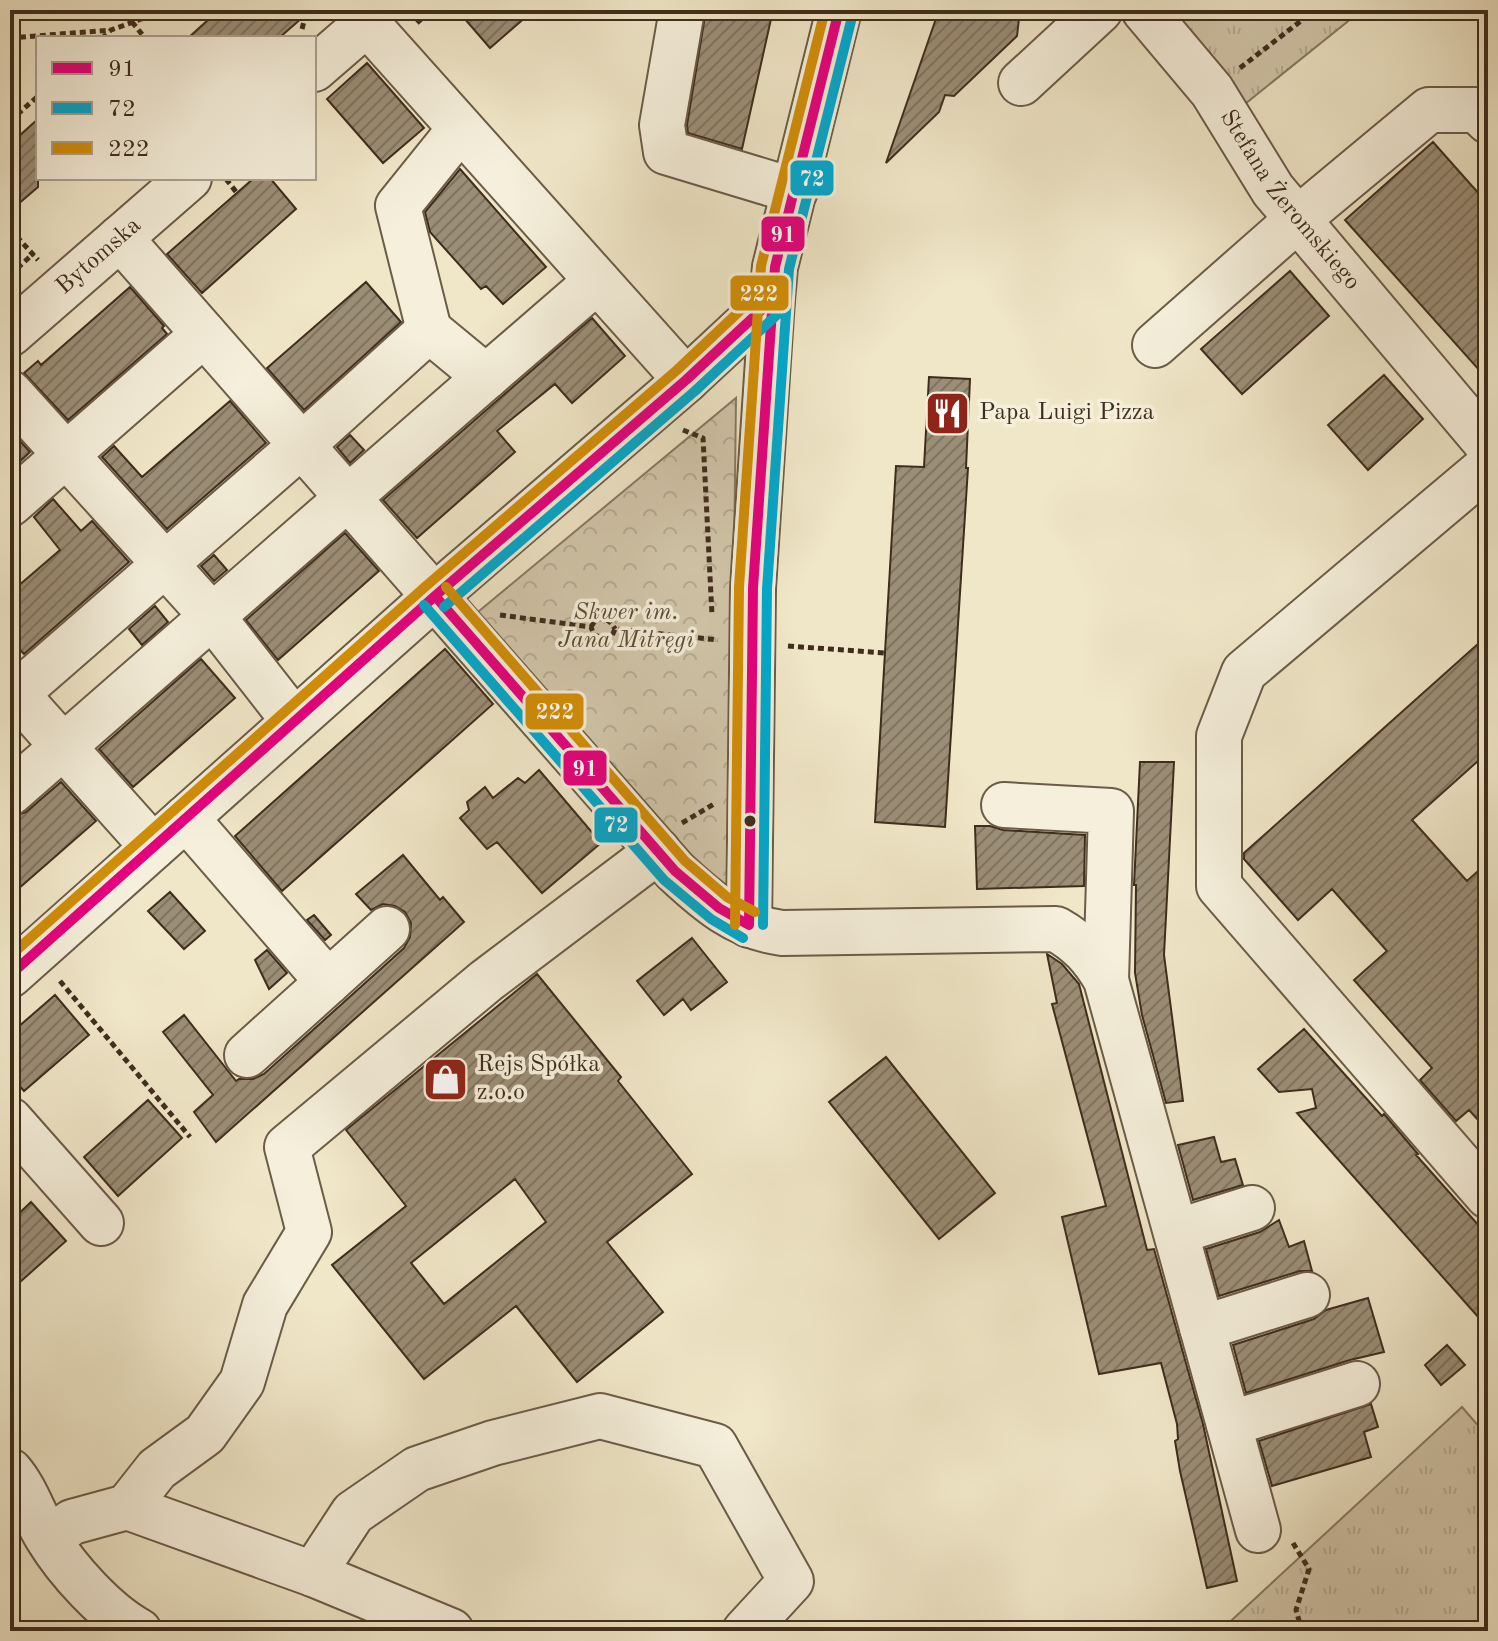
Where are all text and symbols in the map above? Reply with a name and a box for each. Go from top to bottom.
legend [36,36,316,180]
text: 91 [108,58,136,82]
text: 72 [108,98,136,122]
street label: Stefana Żeromskiego [1215,106,1364,295]
text: 222 [108,138,150,162]
line badge: 72 [789,159,835,197]
text: 72 [799,169,825,191]
street label: Bytomska [52,213,146,299]
line badge: 91 [760,215,806,253]
text: 91 [770,225,796,247]
line badge: 222 [729,274,790,312]
text: 222 [740,284,778,306]
restaurant icon: Papa Luigi Pizza [924,389,972,437]
place label: Papa Luigi Pizza [979,401,1155,425]
park label: Skwer im. Jana Mitręgi [558,601,694,653]
line badge: 222 [524,692,585,731]
text: 222 [536,702,574,724]
line badge: 91 [562,749,608,787]
text: 91 [572,759,598,781]
line badge: 72 [593,806,639,844]
unlabelled marker [742,813,758,829]
text: 72 [603,815,629,837]
place label: Rejs Spółka z.o.o [477,1053,600,1105]
shop icon: Rejs Spółka z.o.o [422,1055,470,1103]

